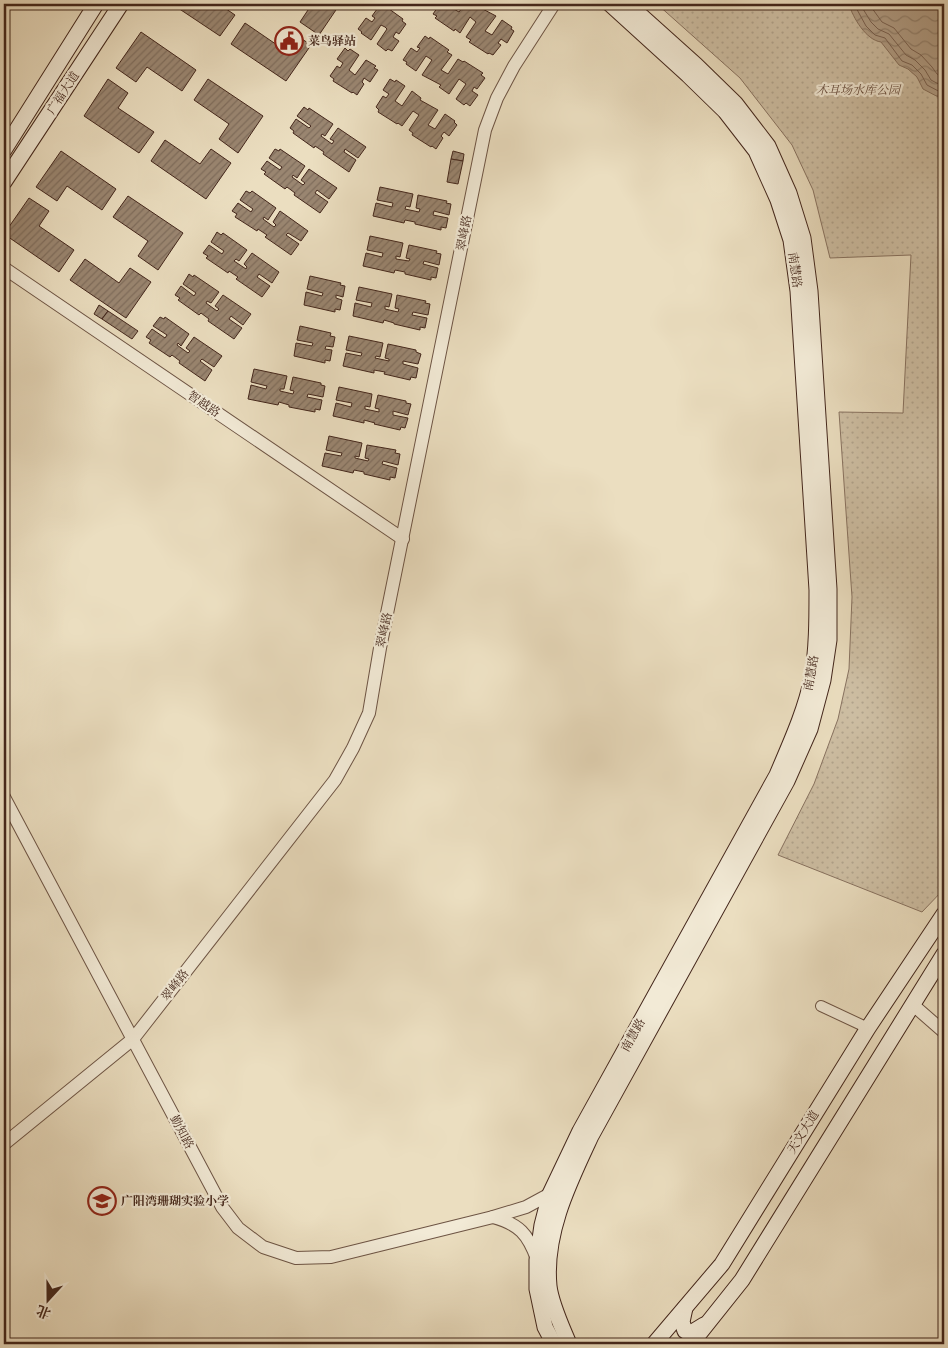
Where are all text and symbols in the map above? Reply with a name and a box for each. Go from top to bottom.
public building icon: 菜鸟驿站 [274,26,304,56]
place label: 菜鸟驿站 [308,33,356,48]
street label: 广福大道 [43,69,82,117]
park label: 木耳场水库公园 [816,82,902,97]
street label: 翠峰路 [453,214,474,252]
street label: 南慧路 [786,251,805,289]
street label: 智越路 [185,387,223,420]
street label: 翠峰路 [372,611,395,649]
street label: 南慧路 [800,654,821,692]
street label: 翠峰路 [158,966,192,1003]
street label: 南慧路 [617,1015,648,1054]
street label: 天文大道 [783,1107,822,1156]
street label: 勤知路 [167,1112,198,1151]
school or university icon: 广阳湾珊瑚实验小学 [87,1186,117,1216]
place label: 广阳湾珊瑚实验小学 [121,1193,229,1208]
north arrow [22,1276,72,1326]
text: 北 [34,1301,53,1323]

